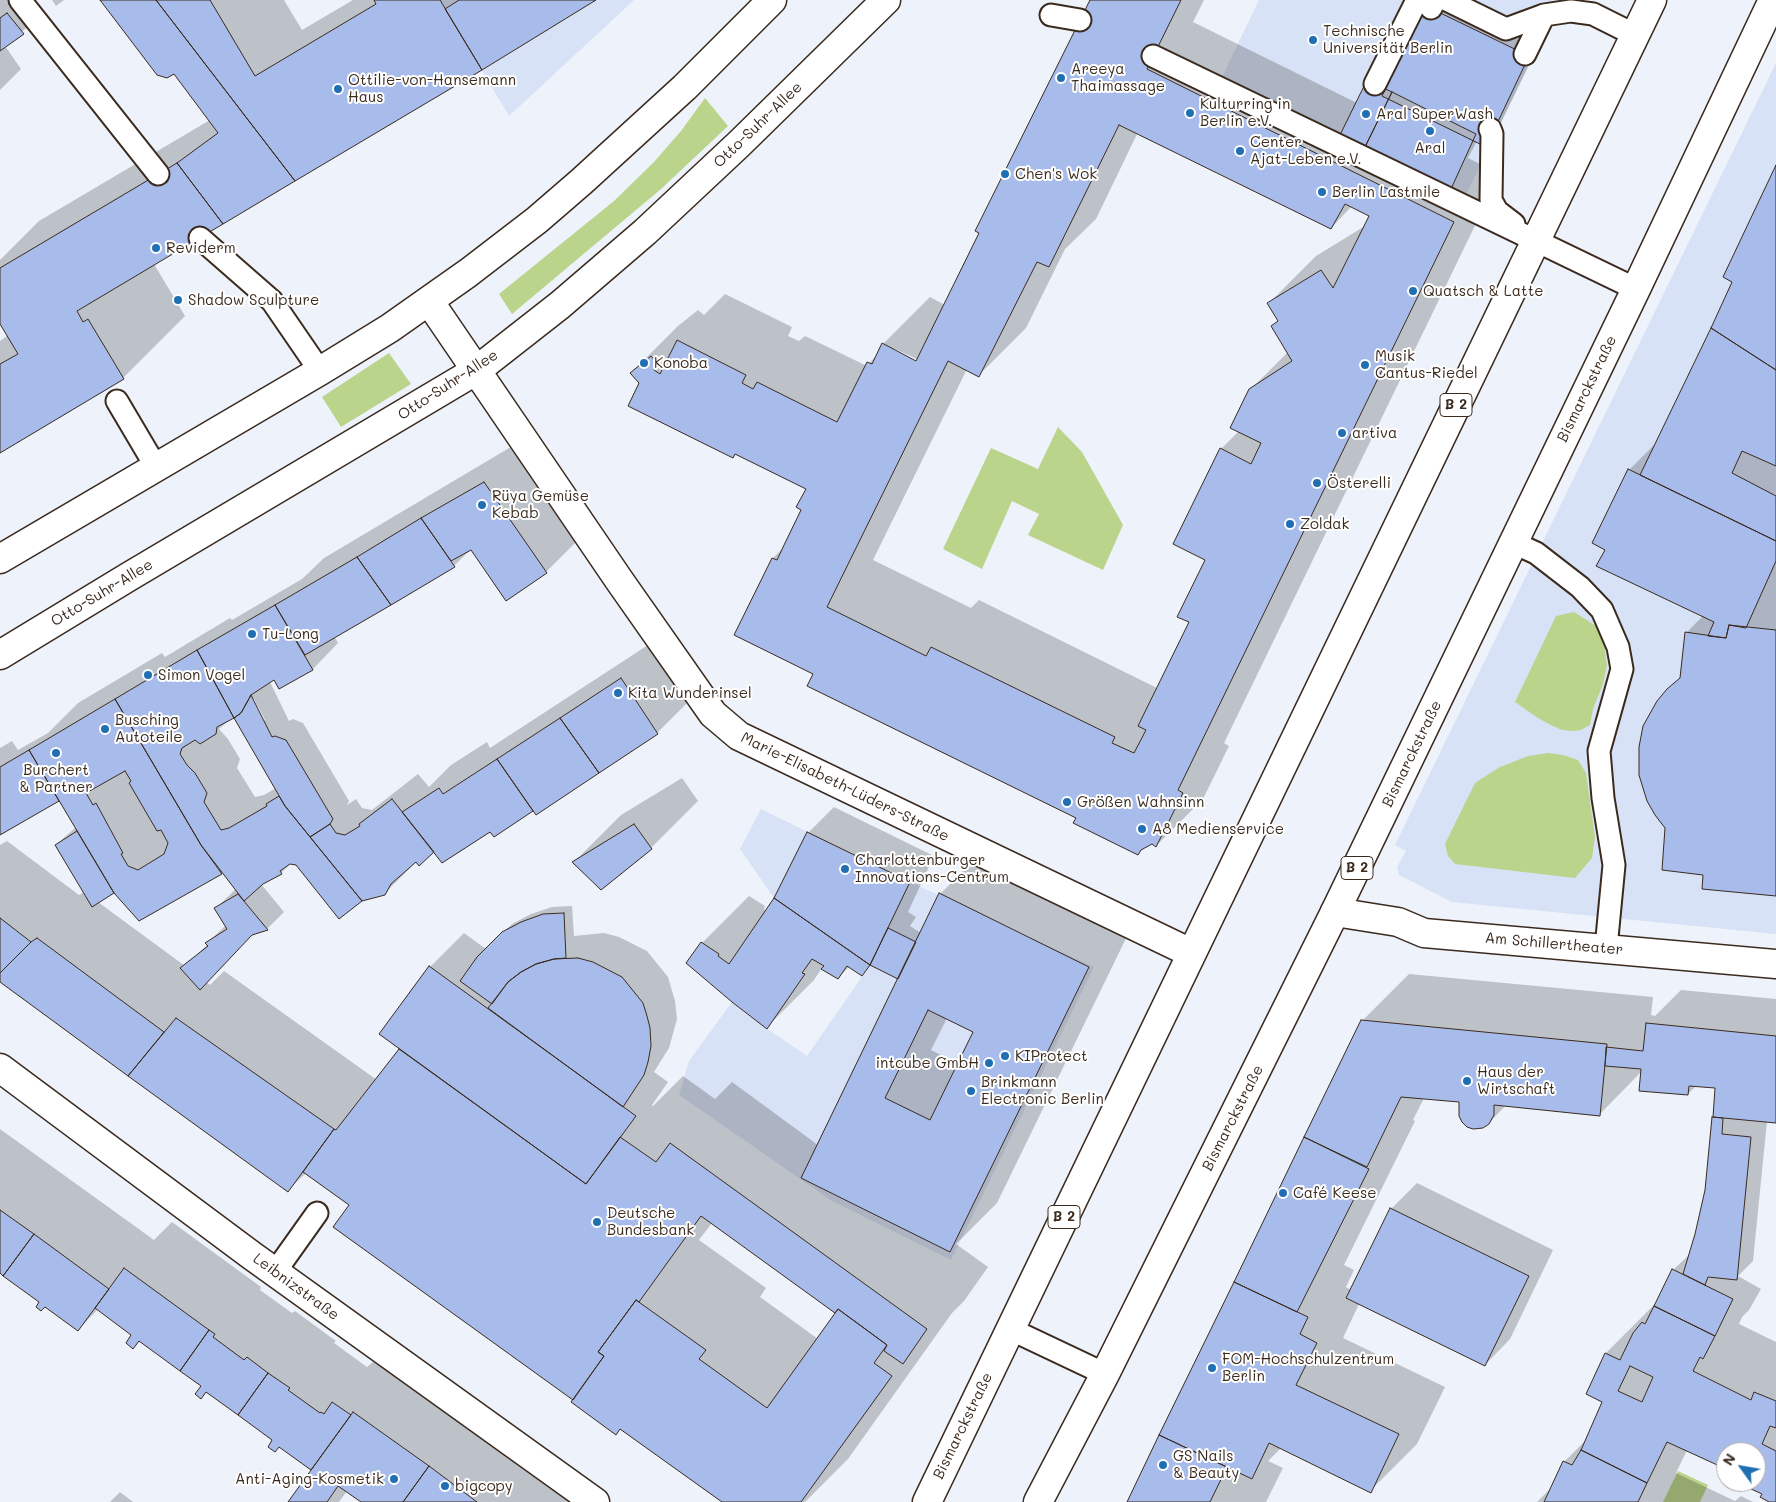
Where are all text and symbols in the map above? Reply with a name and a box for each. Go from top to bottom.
place label: Technische Universität Berlin [1323,22,1453,57]
marker: Technische Universität Berlin [1307,34,1319,46]
place label: Areeya Thaimassage [1071,60,1165,95]
place label: Ottilie-von-Hansemann Haus [348,71,516,106]
marker: Areeya Thaimassage [1055,72,1067,84]
street label: Otto-Suhr-Allee [710,78,806,172]
marker: Ottilie-von-Hansemann Haus [332,83,344,95]
place label: Kulturring in Berlin e.V. [1200,95,1290,130]
place label: Aral SuperWash [1376,105,1493,123]
marker: Kulturring in Berlin e.V. [1184,107,1196,119]
marker: Aral SuperWash [1360,108,1372,120]
marker: Aral [1424,125,1436,137]
place label: Center Ajat-Leben e.V. [1250,133,1362,168]
place label: Aral [1414,139,1446,157]
marker: Center Ajat-Leben e.V. [1234,145,1246,157]
place label: Chen's Wok [1015,165,1097,183]
marker: Chen's Wok [999,168,1011,180]
place label: Berlin Lastmile [1332,183,1440,201]
marker: Berlin Lastmile [1316,186,1328,198]
place label: Reviderm [166,239,236,257]
marker: Reviderm [150,242,162,254]
place label: Quatsch & Latte [1423,282,1544,300]
marker: Quatsch & Latte [1407,285,1419,297]
place label: Shadow Sculpture [188,291,319,309]
marker: Shadow Sculpture [172,294,184,306]
street label: Bismarckstraße [1553,333,1621,445]
street label: Otto-Suhr-Allee [395,346,501,424]
place label: Musik Cantus-Riedel [1375,347,1478,382]
place label: Konoba [654,354,708,372]
marker: Konoba [638,357,650,369]
marker: Musik Cantus-Riedel [1359,359,1371,371]
road number: B 2 [1440,394,1472,416]
place label: artiva [1352,424,1397,442]
marker: artiva [1336,427,1348,439]
place label: Österelli [1327,474,1391,492]
marker: Österelli [1311,477,1323,489]
place label: Rüya Gemüse Kebab [492,487,589,522]
marker: Rüya Gemüse Kebab [476,499,488,511]
place label: Zoldak [1300,515,1350,533]
marker: Zoldak [1284,518,1296,530]
street label: Otto-Suhr-Allee [48,555,156,631]
place label: Tu-Long [262,625,319,643]
marker: Tu-Long [246,628,258,640]
place label: Simon Vogel [158,666,245,684]
marker: Simon Vogel [142,669,154,681]
place label: Kita Wunderinsel [628,684,752,702]
marker: Kita Wunderinsel [612,687,624,699]
street label: Bismarckstraße [1378,698,1446,810]
place label: Busching Autoteile [115,711,183,746]
marker: Busching Autoteile [99,723,111,735]
street label: Marie-Elisabeth-Lüders-Straße [738,729,952,845]
marker: Burchert & Partner [50,747,62,759]
place label: Burchert & Partner [19,761,93,796]
place label: Größen Wahnsinn [1077,793,1204,811]
marker: Größen Wahnsinn [1061,796,1073,808]
place label: A8 Medienservice [1152,820,1284,838]
marker: A8 Medienservice [1136,823,1148,835]
place label: Charlottenburger Innovations-Centrum [855,851,1009,886]
road number: B 2 [1341,856,1373,880]
marker: Charlottenburger Innovations-Centrum [839,863,851,875]
street label: Am Schillertheater [1484,929,1624,959]
place label: KIProtect [1015,1047,1088,1065]
marker: KIProtect [999,1050,1011,1062]
place label: intcube GmbH [876,1054,979,1072]
marker: intcube GmbH [983,1057,995,1069]
street label: Bismarckstraße [1199,1062,1267,1174]
place label: Haus der Wirtschaft [1477,1063,1555,1098]
place label: Brinkmann Electronic Berlin [981,1073,1104,1108]
marker: Haus der Wirtschaft [1461,1075,1473,1087]
marker: Brinkmann Electronic Berlin [965,1085,977,1097]
place label: Café Keese [1293,1184,1377,1202]
marker: Café Keese [1277,1187,1289,1199]
place label: Deutsche Bundesbank [607,1204,694,1239]
road number: B 2 [1048,1206,1080,1228]
marker: Deutsche Bundesbank [591,1216,603,1228]
street label: Leibnizstraße [249,1250,343,1324]
place label: FOM-Hochschulzentrum Berlin [1222,1350,1394,1385]
marker: FOM-Hochschulzentrum Berlin [1206,1362,1218,1374]
street label: Bismarckstraße [929,1370,997,1482]
north arrow [1716,1442,1766,1492]
place label: GS Nails & Beauty [1173,1447,1239,1482]
text: N [1718,1450,1740,1469]
marker: GS Nails & Beauty [1157,1459,1169,1471]
place label: Anti-Aging-Kosmetik [235,1470,384,1488]
marker: Anti-Aging-Kosmetik [388,1473,400,1485]
place label: bigcopy [455,1477,513,1495]
marker: bigcopy [439,1480,451,1492]

